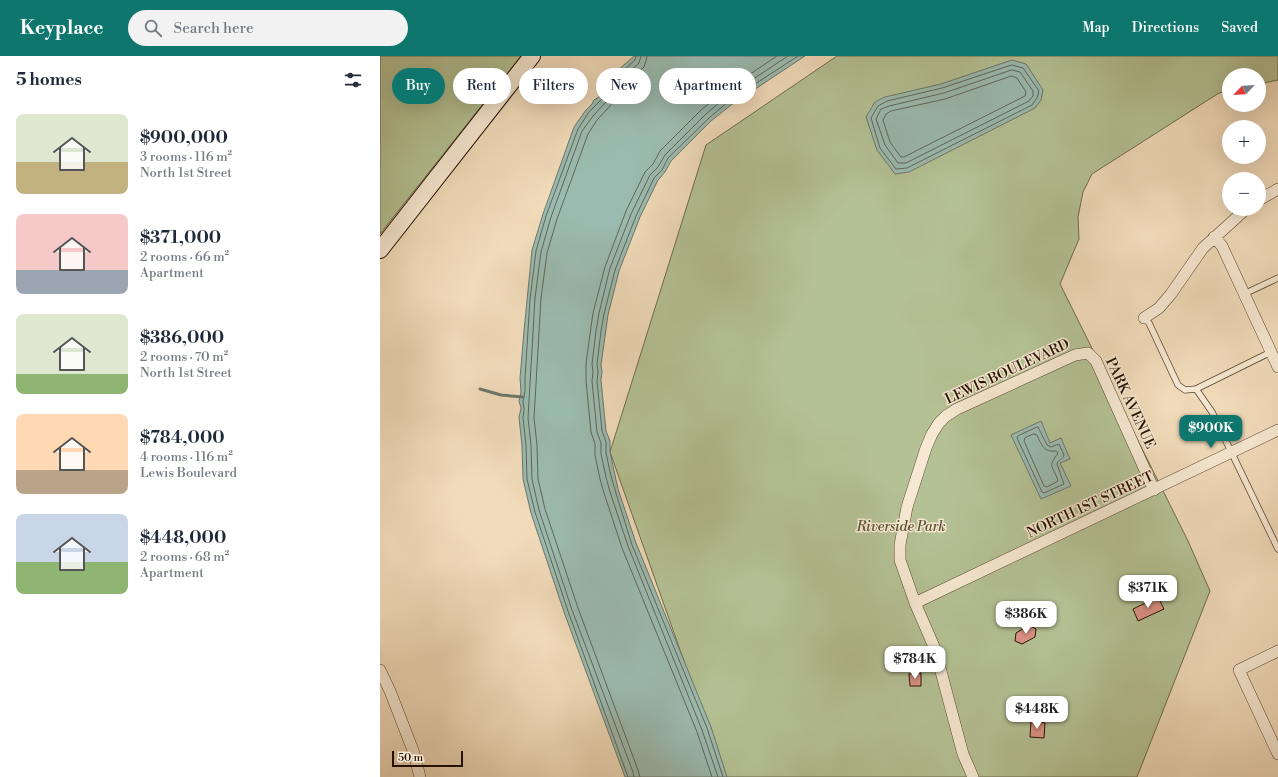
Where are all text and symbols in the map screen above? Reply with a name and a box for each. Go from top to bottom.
search box [128,10,408,46]
text: Keyplace [20,16,104,40]
icon: search [142,17,164,39]
text: Search here [174,19,254,38]
text: Map [1082,19,1110,37]
text: Directions [1132,19,1199,37]
text: Saved [1221,19,1258,37]
chip: Buy [392,68,445,104]
chip: Rent [453,68,511,104]
chip: Filters [519,68,588,104]
chip: New [596,68,651,104]
chip: Apartment [659,68,756,104]
north arrow [1222,68,1266,112]
map controls [1222,68,1266,216]
text: 5 homes [16,69,82,91]
icon: filters [342,69,364,91]
button: + [1222,120,1266,164]
text: $900,000 [140,127,228,149]
icon: home [48,130,96,178]
text: 3 rooms · 116 m² [140,149,232,165]
text: North 1st Street [140,165,232,181]
button: − [1222,172,1266,216]
text: $371,000 [140,227,221,249]
icon: home [48,230,96,278]
text: 2 rooms · 66 m² [140,249,229,265]
text: Apartment [140,265,204,281]
text: $386,000 [140,327,224,349]
icon: home [48,330,96,378]
street label: LEWIS BOULEVARD [942,335,1073,409]
text: 2 rooms · 70 m² [140,349,228,365]
street label: PARK AVENUE [1101,355,1159,452]
text: North 1st Street [140,365,232,381]
pin: $900K [1183,415,1239,449]
text: $900K [1188,420,1234,436]
text: $784,000 [140,427,225,449]
icon: home [48,430,96,478]
text: 4 rooms · 116 m² [140,449,233,465]
text: Lewis Boulevard [140,465,237,481]
street label: NORTH 1ST STREET [1024,468,1157,542]
park label: Riverside Park [855,518,946,536]
text: $448,000 [140,527,226,549]
icon: home [48,530,96,578]
text: 2 rooms · 68 m² [140,549,229,565]
text: Apartment [140,565,204,581]
pin: $371K [1120,575,1176,609]
text: $371K [1128,580,1168,596]
pin: $386K [998,601,1054,635]
text: $386K [1005,606,1047,622]
pin: $784K [887,646,943,680]
text: $784K [894,651,936,667]
pin: $448K [1009,696,1065,730]
text: $448K [1015,701,1059,717]
scale bar [392,749,463,768]
text: 50 m [398,751,423,765]

